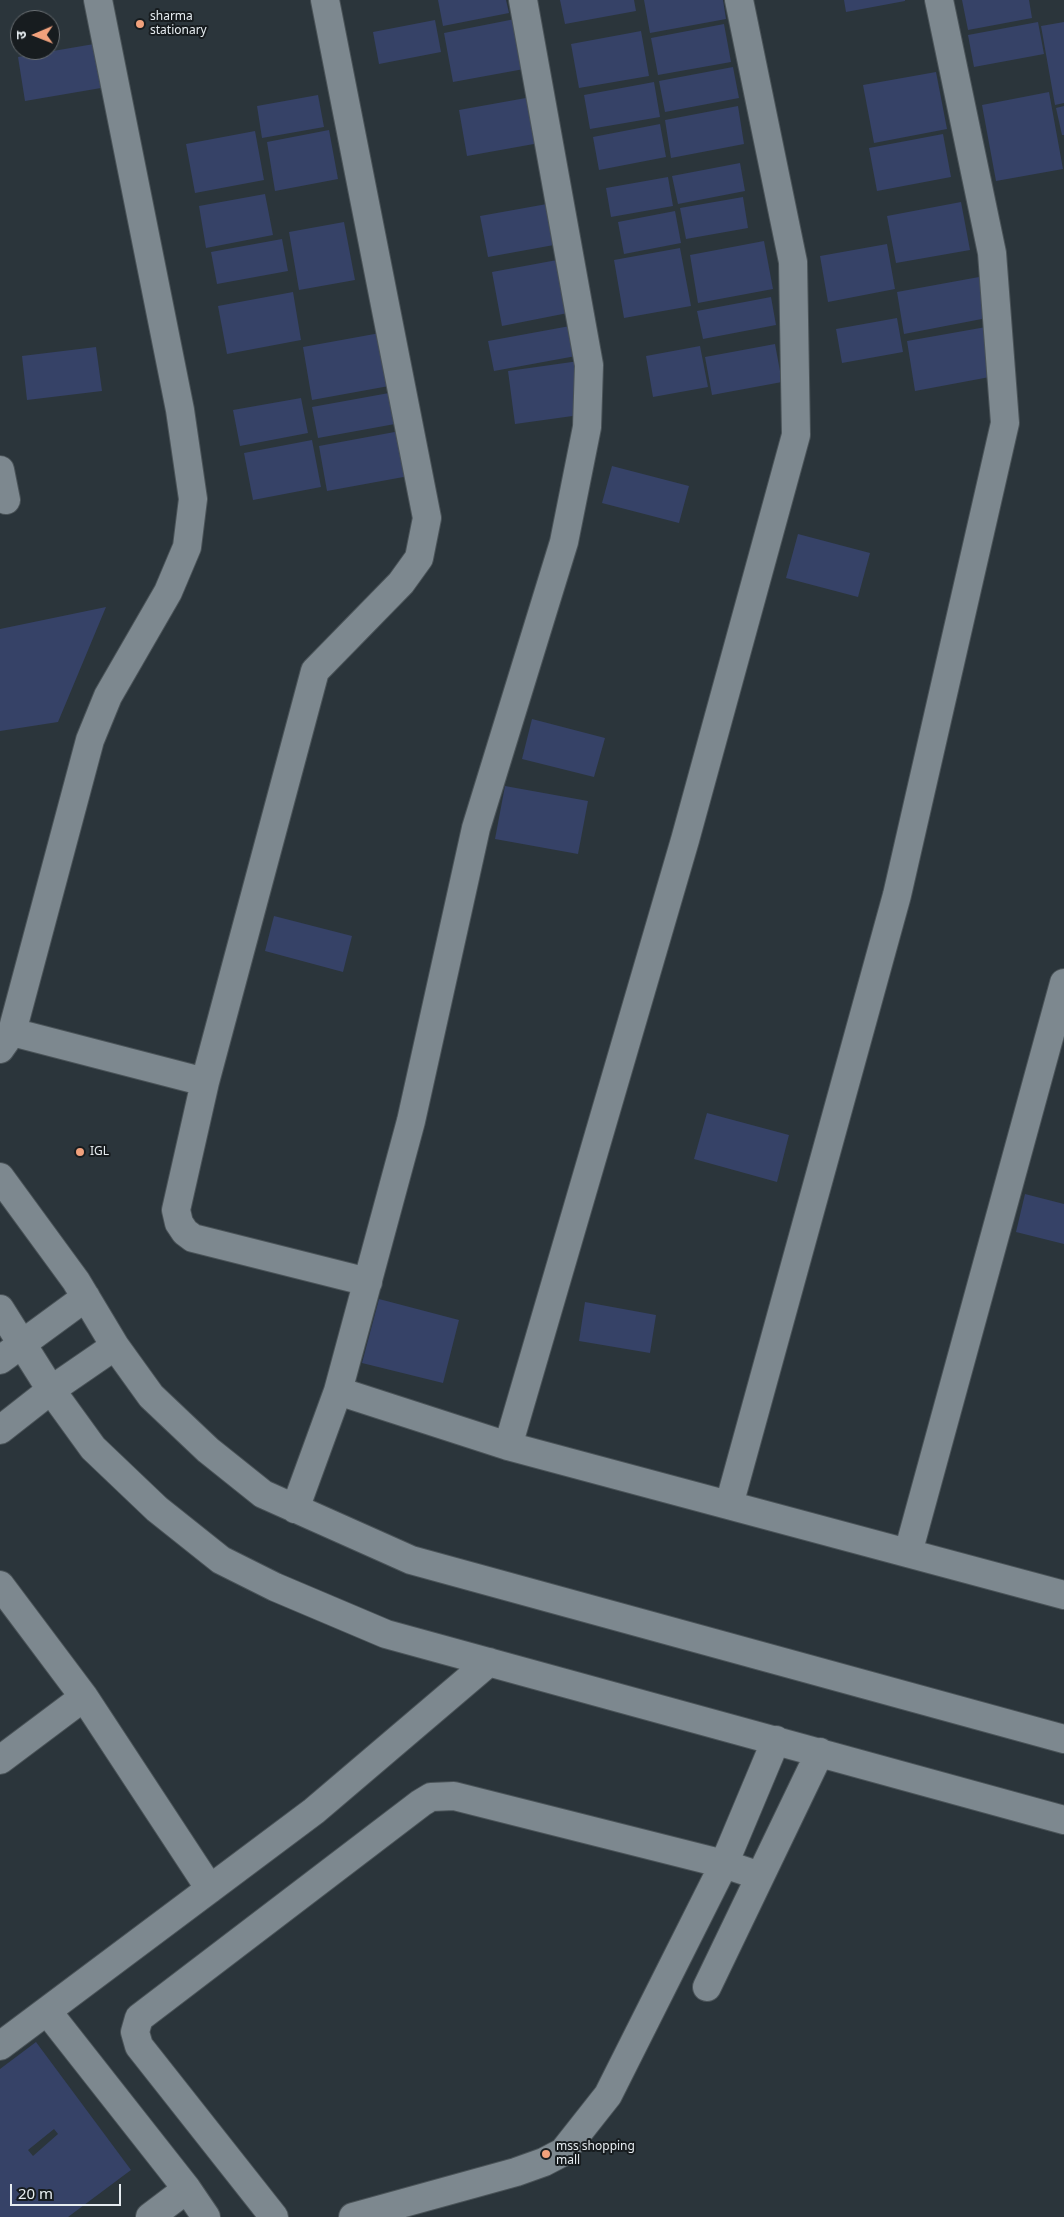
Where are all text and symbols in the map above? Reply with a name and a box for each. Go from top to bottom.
north arrow [10,10,60,60]
place label: sharma stationary [150,10,207,38]
marker: sharma stationary [134,18,146,30]
text: उ [11,31,30,40]
place label: IGL [90,1145,109,1159]
marker: IGL [74,1146,86,1158]
place label: mss shopping mall [556,2140,635,2168]
marker: mss shopping mall [540,2148,552,2160]
scale bar [12,2174,124,2206]
text: 20 m [18,2183,53,2203]

